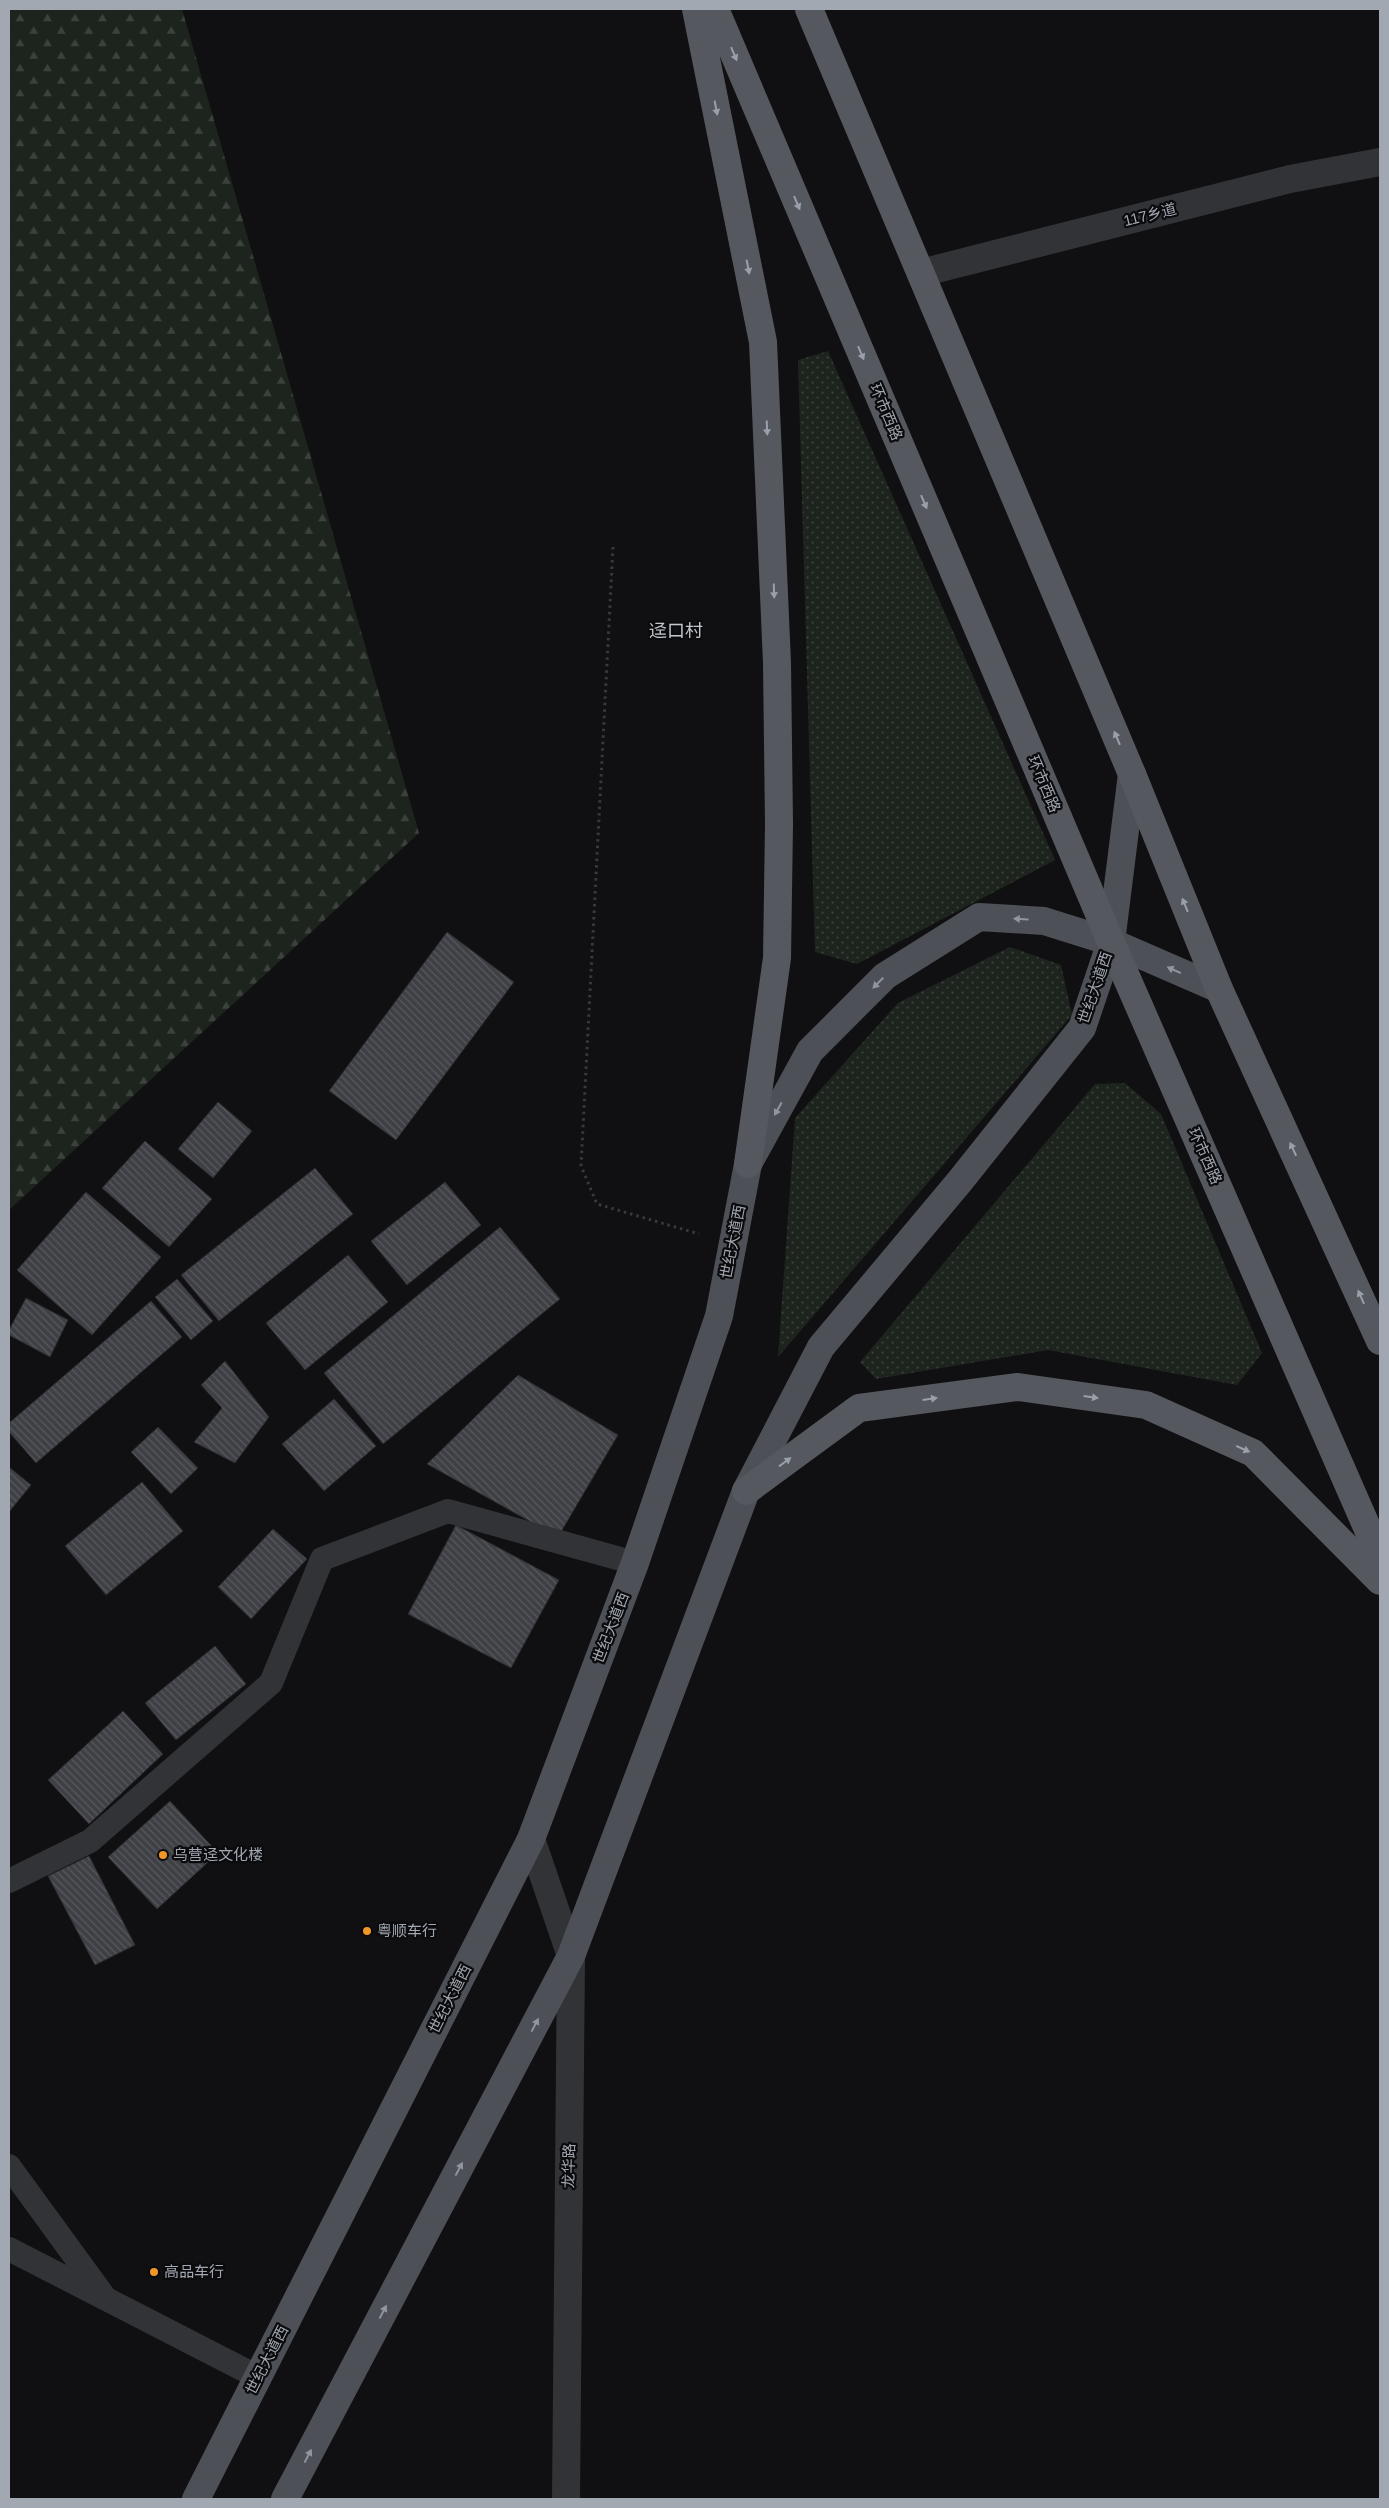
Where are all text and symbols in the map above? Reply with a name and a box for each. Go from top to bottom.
one-way arrow [730,47,738,61]
one-way arrow [712,100,720,116]
one-way arrow [794,196,802,210]
street label: 117乡道 [1122,200,1178,229]
one-way arrow [744,260,752,275]
one-way arrow [857,346,865,360]
street label: 环市西路 [867,381,906,443]
one-way arrow [763,421,771,437]
one-way arrow [921,495,929,509]
one-way arrow [770,583,778,599]
district label: 迳口村 [649,621,703,641]
one-way arrow [1113,730,1121,745]
street label: 环市西路 [1025,753,1064,815]
one-way arrow [1181,897,1188,912]
one-way arrow [1013,915,1029,923]
street label: 世纪大道西 [1074,950,1115,1026]
one-way arrow [1167,965,1181,973]
one-way arrow [873,976,885,988]
one-way arrow [774,1102,783,1116]
street label: 环市西路 [1185,1125,1225,1187]
one-way arrow [1288,1142,1296,1156]
street label: 世纪大道西 [717,1203,748,1280]
one-way arrow [1356,1290,1364,1304]
one-way arrow [1083,1394,1099,1402]
one-way arrow [922,1395,938,1403]
one-way arrow [1236,1445,1250,1453]
one-way arrow [778,1457,792,1467]
street label: 世纪大道西 [589,1590,632,1666]
place label: 乌营迳文化楼 [173,1846,263,1863]
marker: 乌营迳文化楼 [157,1849,169,1861]
place label: 粤顺车行 [377,1922,437,1939]
marker: 粤顺车行 [361,1925,373,1937]
street label: 世纪大道西 [425,1961,474,2036]
one-way arrow [531,2018,539,2032]
street label: 龙华路 [560,2143,577,2189]
one-way arrow [455,2161,463,2176]
place label: 高品车行 [164,2263,224,2280]
marker: 高品车行 [148,2266,160,2278]
one-way arrow [379,2305,387,2320]
street label: 世纪大道西 [242,2322,291,2397]
one-way arrow [304,2449,312,2463]

